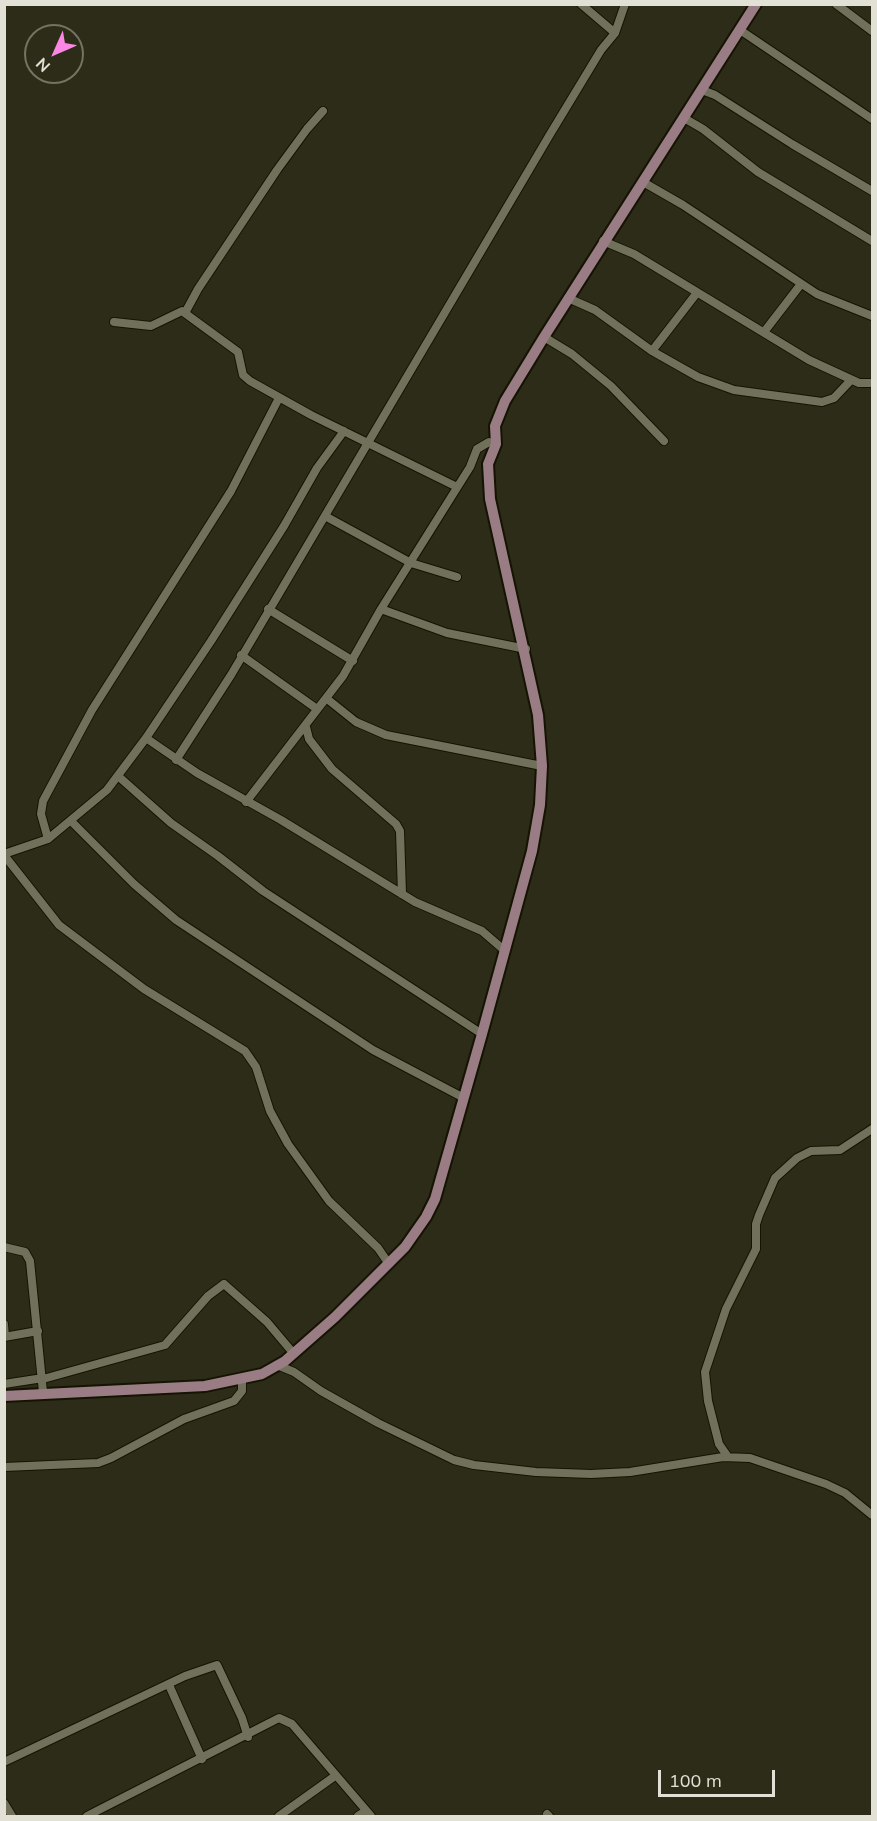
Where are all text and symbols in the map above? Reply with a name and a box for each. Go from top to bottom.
north arrow [24,24,84,84]
text: N [31,54,54,77]
scale bar [661,1758,778,1796]
text: 100 m [669,1769,722,1792]

